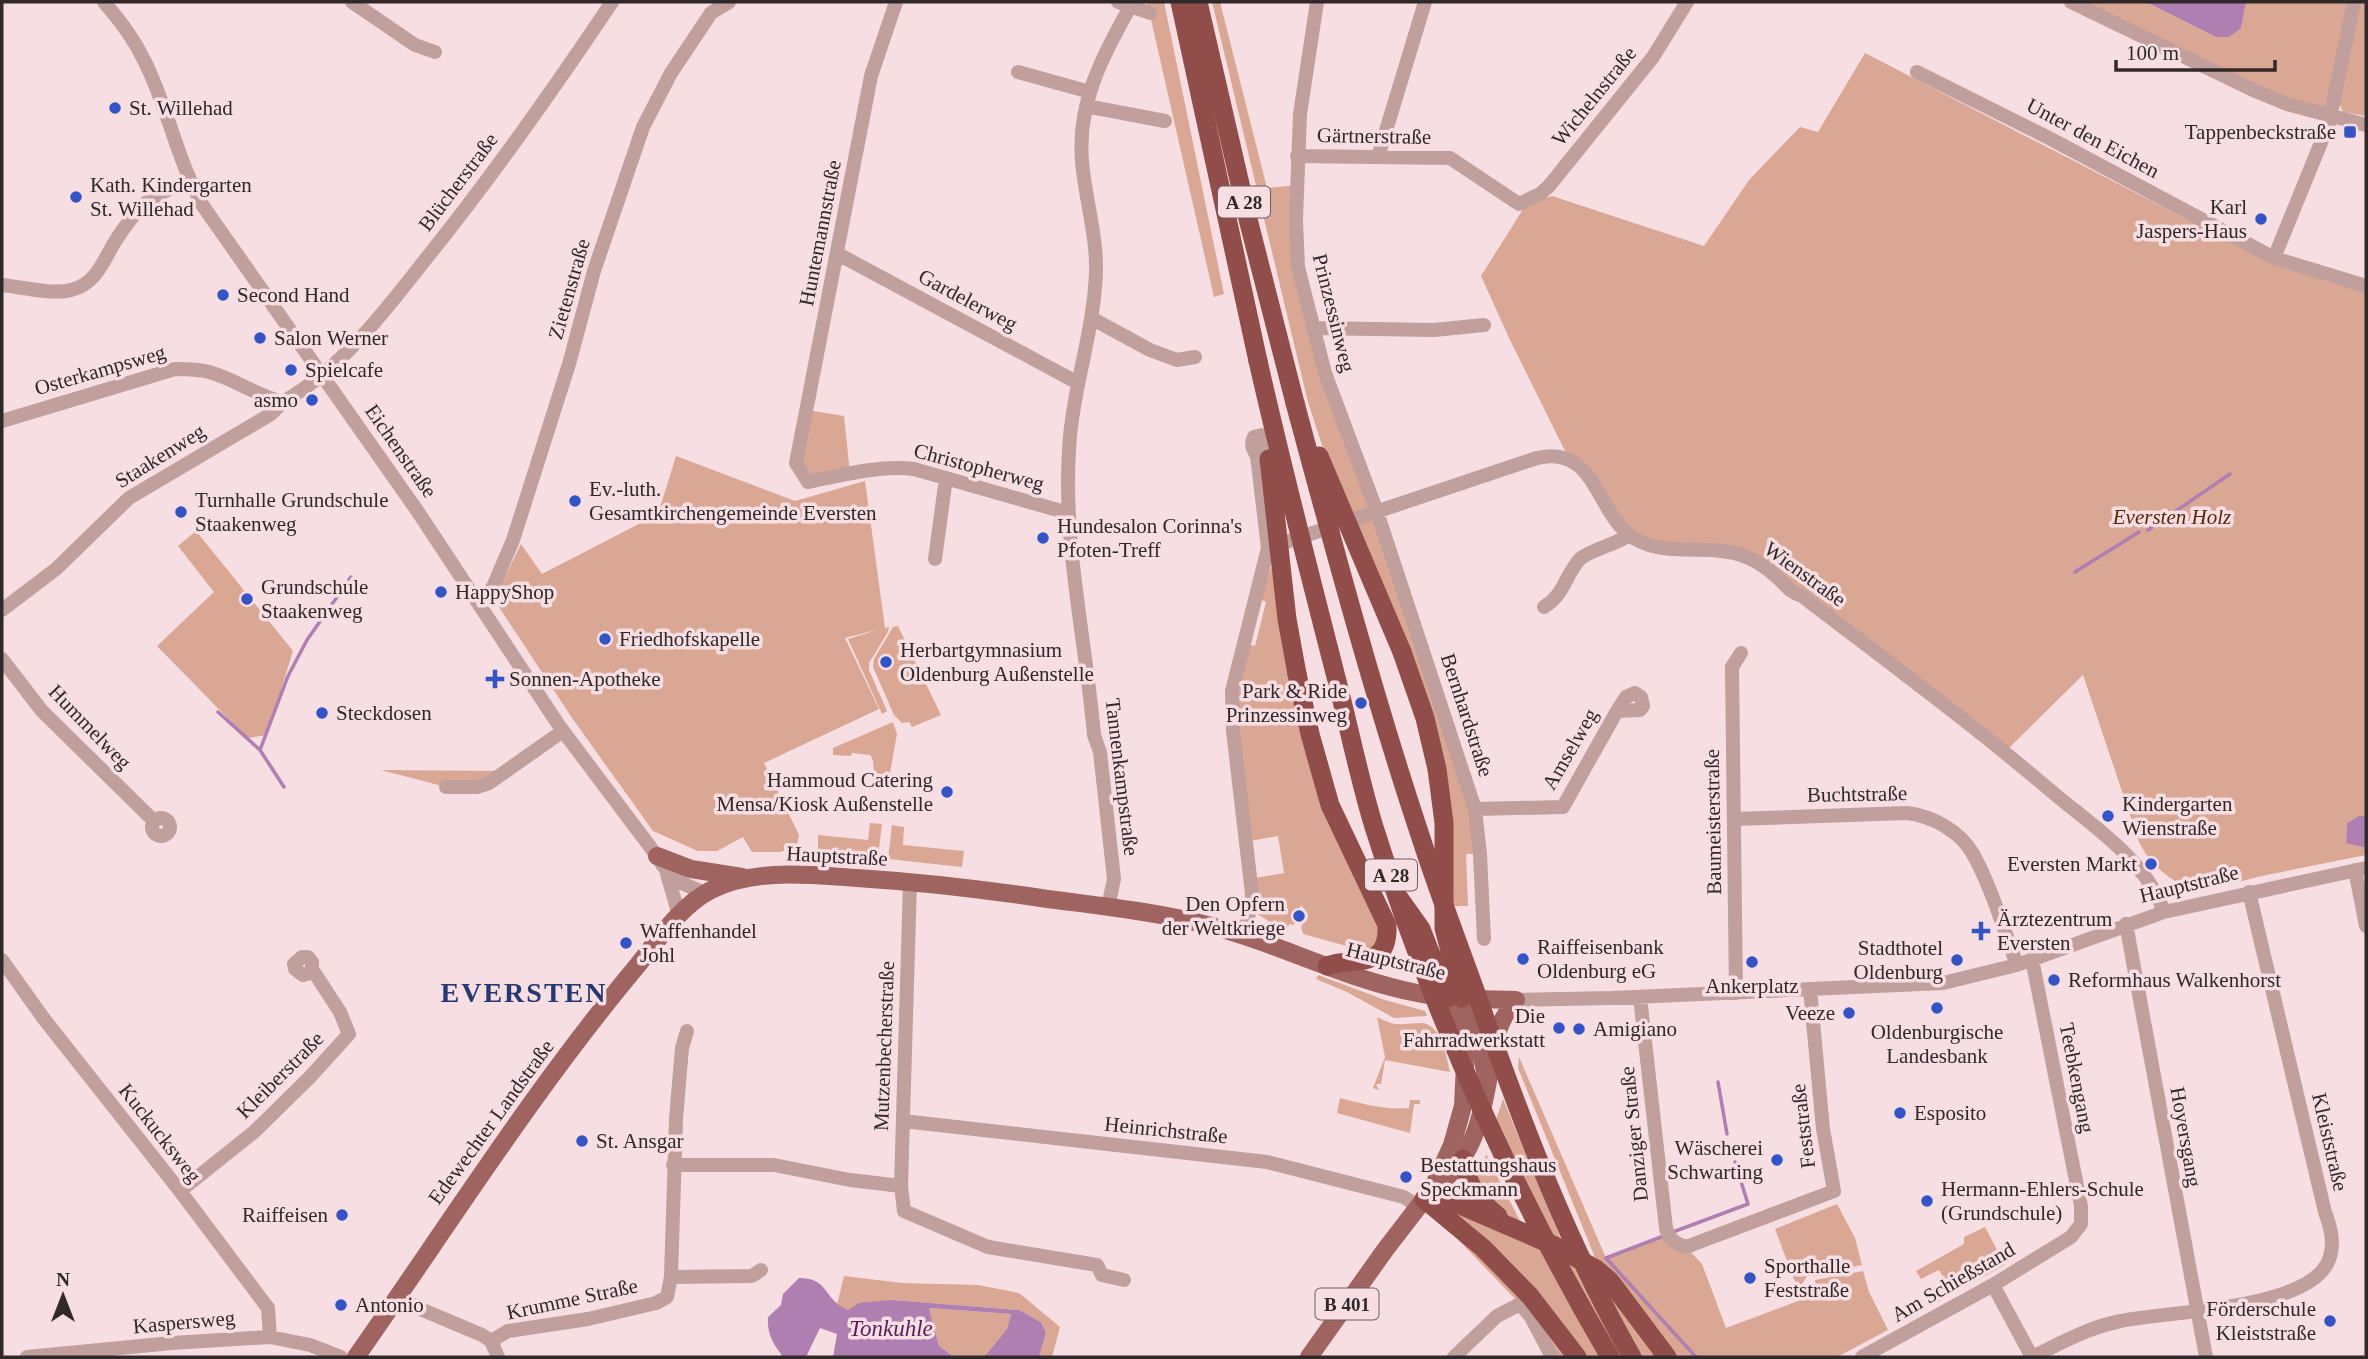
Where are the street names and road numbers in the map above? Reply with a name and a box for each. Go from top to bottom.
street label: Wichelnstraße [1547,42,1641,150]
street label: Unter den Eichen [2022,93,2164,183]
street label: Gärtnerstraße [1317,123,1431,149]
street label: Blücherstraße [413,128,503,236]
street label: Huntemannstraße [794,158,846,308]
road number: A 28 [1218,186,1270,218]
street label: Zietenstraße [543,236,595,342]
street label: Prinzessinweg [1308,251,1360,375]
street label: Gardelerweg [914,264,1022,336]
street label: Osterkampsweg [32,340,169,400]
street label: Eichenstraße [360,400,442,502]
street label: Staakenweg [111,419,210,493]
street label: Christopherweg [911,438,1047,496]
street label: Wienstraße [1760,536,1850,612]
street label: Bernhardstraße [1436,650,1498,780]
street label: Hummelweg [44,680,137,775]
street label: Tannenkampstraße [1100,697,1144,857]
street label: Amselweg [1537,704,1603,794]
street label: Baumeisterstraße [1700,749,1726,895]
street label: Buchtstraße [1807,781,1907,807]
street label: Hauptstraße [786,841,888,871]
road number: A 28 [1365,860,1417,890]
street label: Hauptstraße [2137,860,2241,908]
street label: Hauptstraße [1344,937,1448,985]
street label: Mutzenbecherstraße [869,961,899,1131]
street label: Teebkengang [2055,1021,2100,1136]
street label: Kleiberstraße [232,1027,328,1123]
street label: Edewechter Landstraße [423,1035,559,1209]
street label: Danziger Straße [1615,1065,1653,1203]
street label: Kuckucksweg [114,1079,206,1188]
street label: Feststraße [1786,1082,1820,1170]
street label: Hoyersgang [2165,1085,2207,1190]
street label: Kleiststraße [2307,1090,2353,1194]
street label: Heinrichstraße [1103,1112,1229,1148]
street label: Am Schießstand [1887,1237,2019,1327]
street label: Krumme Straße [504,1273,640,1325]
road number: B 401 [1316,1288,1378,1320]
street label: Kaspersweg [132,1306,237,1338]

